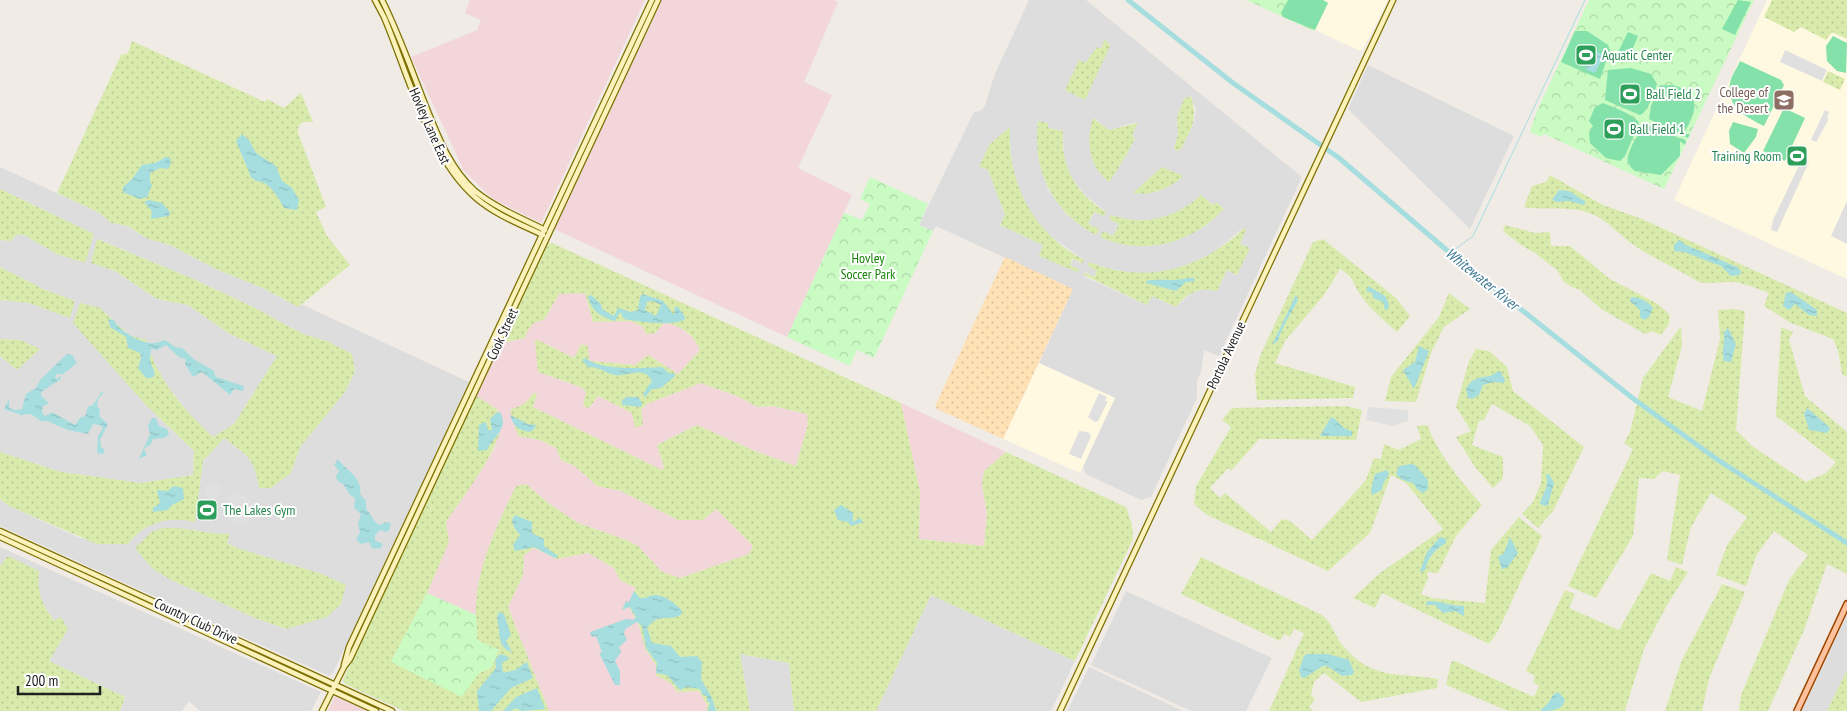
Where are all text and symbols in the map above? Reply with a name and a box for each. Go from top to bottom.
sports icon: Aquatic Center [1574,43,1598,67]
place label: Aquatic Center [1602,46,1672,64]
sports icon: Ball Field 2 [1618,82,1642,106]
place label: College of the Desert [1718,83,1768,117]
street label: Hovley Lane East [405,85,455,167]
place label: Ball Field 2 [1646,85,1701,103]
school or university icon: College of the Desert [1772,88,1796,112]
sports icon: Ball Field 1 [1602,117,1626,141]
place label: Ball Field 1 [1630,120,1685,138]
sports icon: Training Room [1785,144,1809,168]
place label: Training Room [1712,147,1781,165]
water label: Whitewater River [1442,243,1524,315]
park label: Hovley Soccer Park [841,249,896,283]
street label: Cook Street [482,305,522,363]
street label: Portola Avenue [1202,318,1250,392]
sports icon: The Lakes Gym [195,498,219,522]
place label: The Lakes Gym [223,501,295,519]
street label: Country Club Drive [151,594,241,648]
scale bar [18,664,100,696]
text: 200 m [25,671,58,690]

